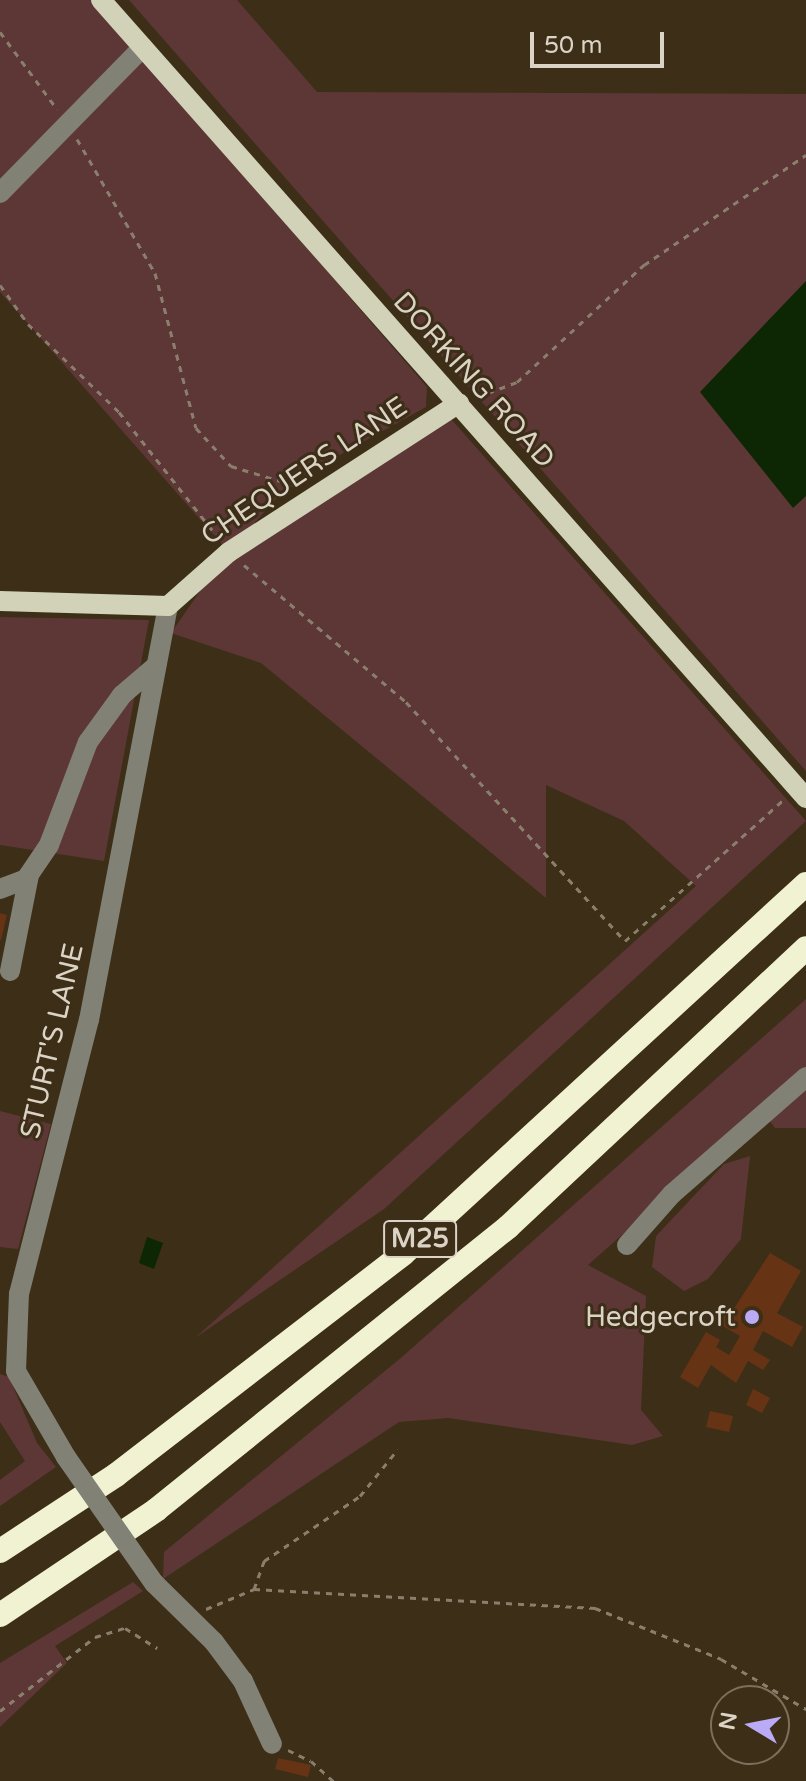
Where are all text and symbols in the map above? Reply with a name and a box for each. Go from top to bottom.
scale bar [534,16,668,66]
text: 50 m [544,31,602,60]
street label: DORKING ROAD [386,285,562,475]
street label: CHEQUERS LANE [195,390,413,552]
street label: STURT'S LANE [13,940,91,1142]
road number: M25 [382,1217,458,1261]
place label: Hedgecroft [585,1300,736,1334]
marker: Hedgecroft [743,1308,761,1326]
north arrow [710,1685,790,1765]
text: N [714,1710,743,1732]

